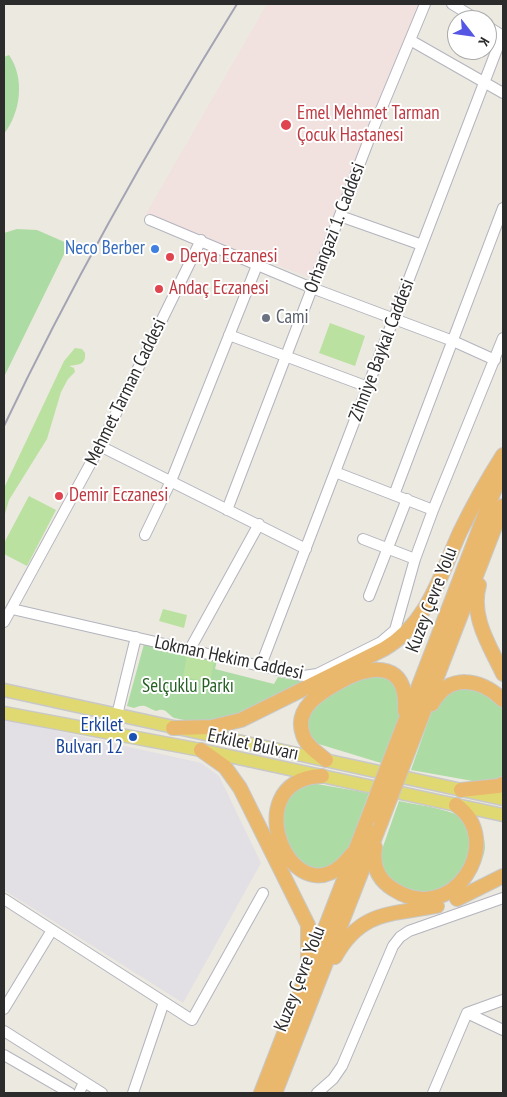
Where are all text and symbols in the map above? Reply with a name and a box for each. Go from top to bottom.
north arrow [447,10,497,60]
text: K [475,34,494,50]
place label: Emel Mehmet Tarman Çocuk Hastanesi [297,103,440,147]
marker: Emel Mehmet Tarman Çocuk Hastanesi [279,118,293,132]
street label: Orhangazi 1. Caddesi [300,160,370,296]
place label: Neco Berber [65,238,145,260]
marker: Neco Berber [149,243,161,255]
place label: Derya Eczanesi [180,246,278,268]
marker: Derya Eczanesi [164,251,176,263]
street label: Zihniye Baykal Caddesi [344,276,420,424]
place label: Andaç Eczanesi [169,278,269,300]
marker: Andaç Eczanesi [153,283,165,295]
place label: Cami [276,307,309,329]
marker: Cami [260,312,272,324]
street label: Mehmet Tarman Caddesi [81,315,171,469]
place label: Demir Eczanesi [69,485,168,507]
marker: Demir Eczanesi [53,490,65,502]
street label: Kuzey Çevre Yolu [401,544,463,656]
street label: Lokman Hekim Caddesi [152,631,306,685]
park label: Selçuklu Parkı [142,676,234,698]
place label: Erkilet Bulvarı 12 [56,715,123,759]
street label: Erkilet Bulvarı [205,724,301,766]
marker: Erkilet Bulvarı 12 [127,731,139,743]
street label: Kuzey Çevre Yolu [269,923,331,1035]

